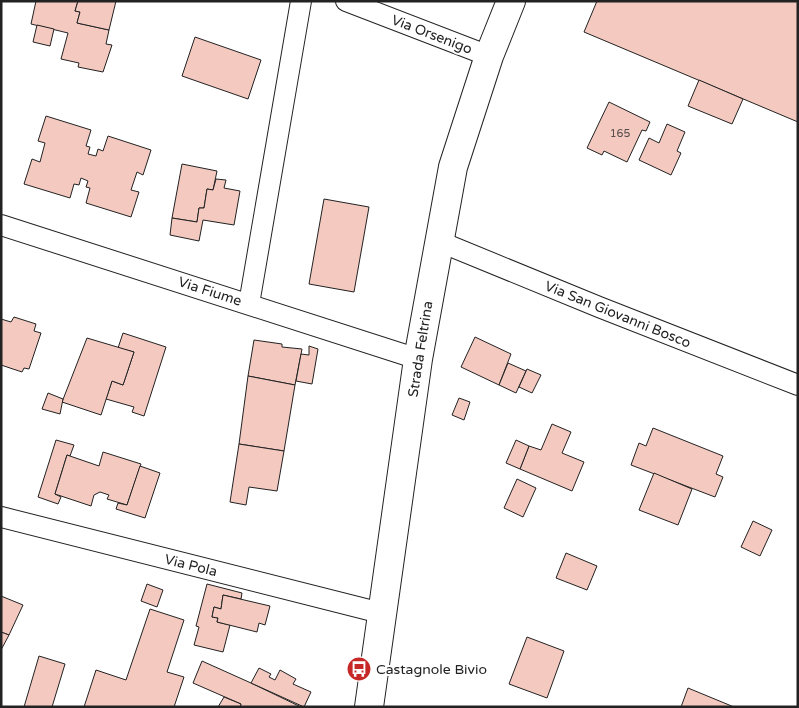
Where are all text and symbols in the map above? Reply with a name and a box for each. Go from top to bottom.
street label: Via Orsenigo [389,11,475,58]
house number: 165 [610,127,630,140]
street label: Via Fiume [176,273,244,310]
street label: Via San Giovanni Bosco [542,277,693,352]
street label: Strada Feltrina [404,300,436,398]
street label: Via Pola [163,551,219,580]
bus stop icon: Castagnole Bivio [346,656,372,682]
place label: Castagnole Bivio [376,661,487,678]

